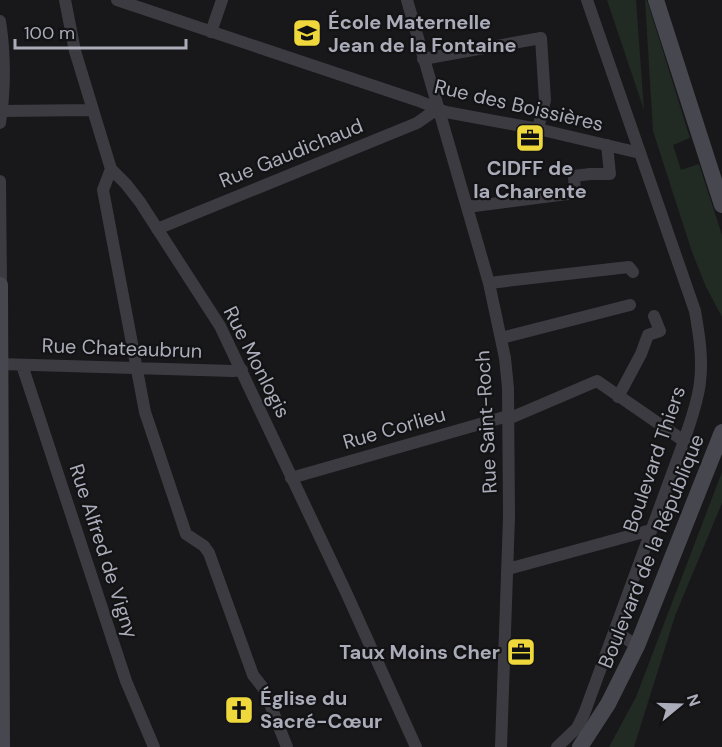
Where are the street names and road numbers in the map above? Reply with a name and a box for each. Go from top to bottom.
street label: Rue des Boissières [432,73,606,137]
street label: Rue Gaudichaud [215,112,367,194]
street label: Rue Monlogis [218,302,296,422]
street label: Rue Chateaubrun [41,332,203,364]
street label: Rue Saint-Roch [469,350,503,494]
street label: Boulevard Thiers [617,382,691,536]
street label: Rue Corlieu [340,401,448,455]
street label: Boulevard de la République [592,430,710,672]
street label: Rue Alfred de Vigny [64,461,144,641]

